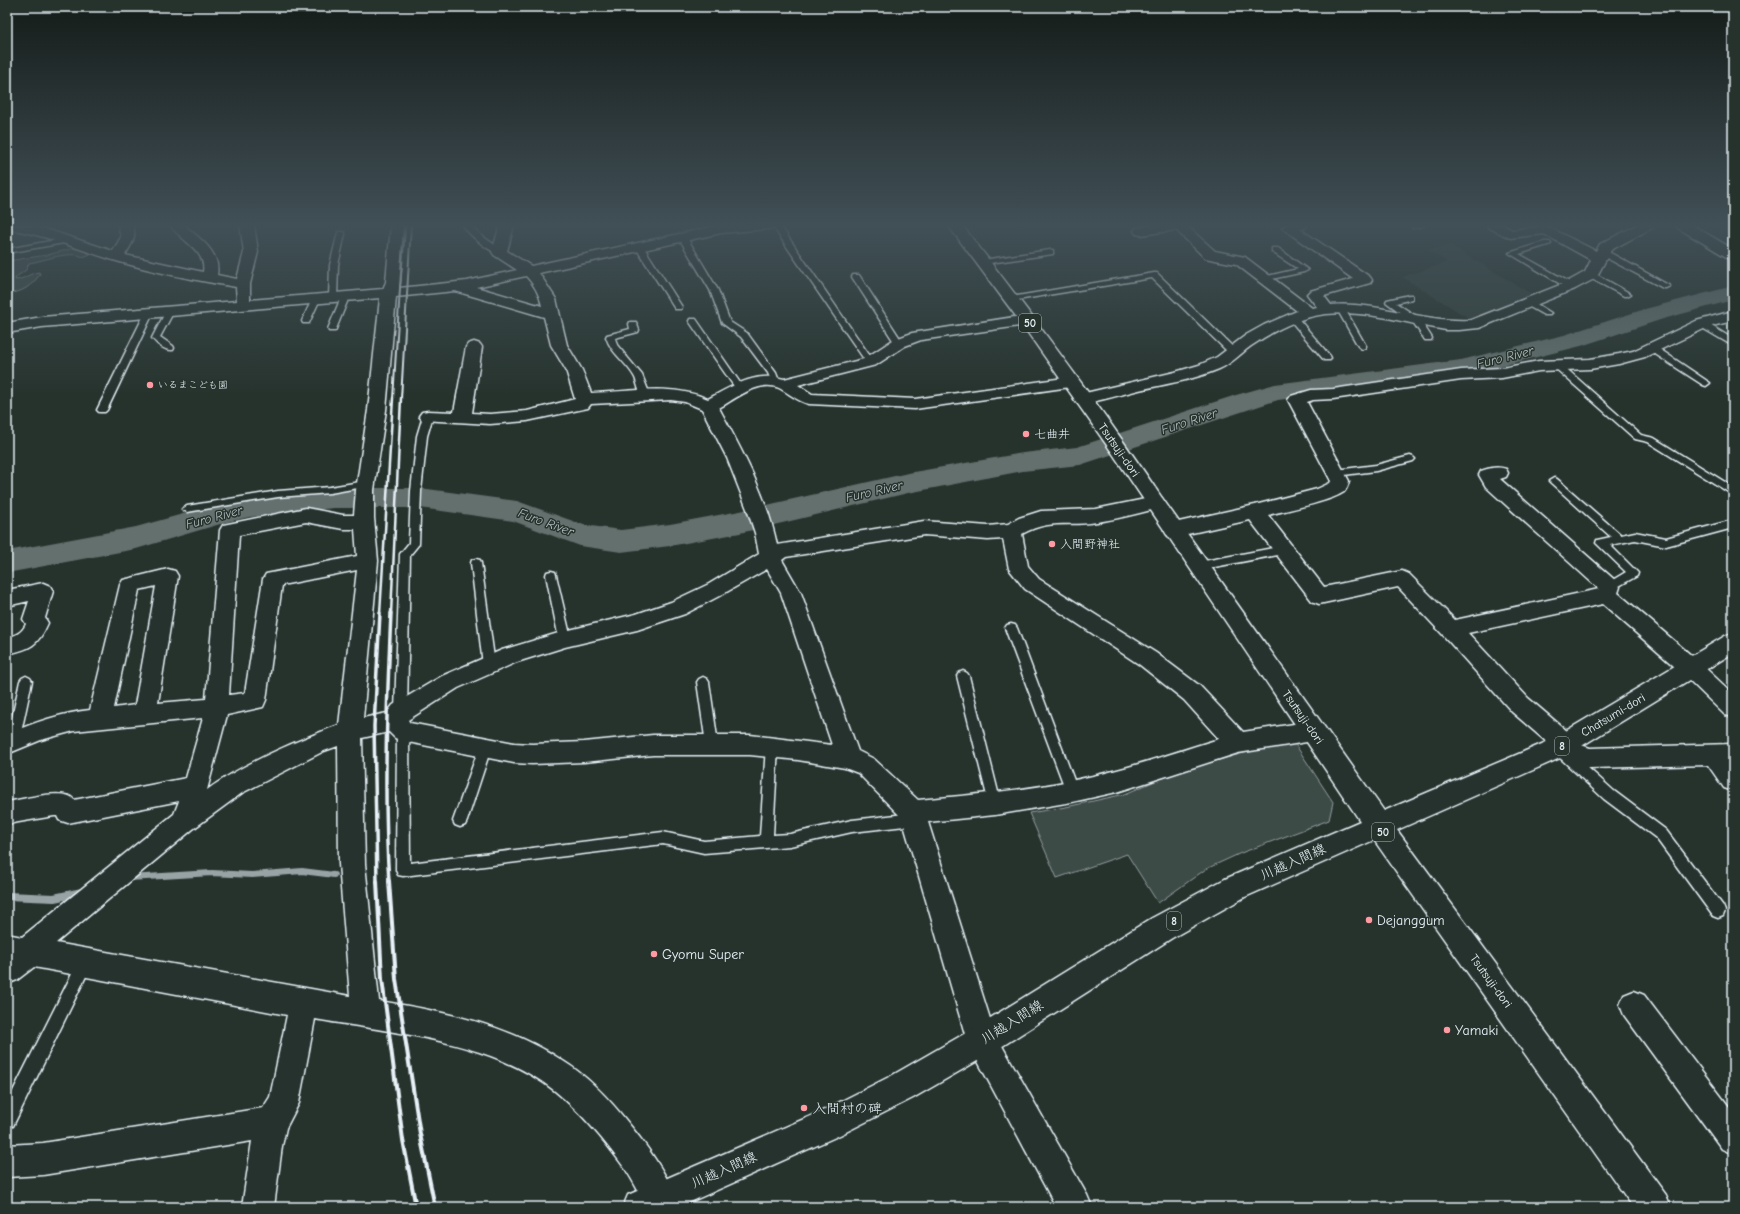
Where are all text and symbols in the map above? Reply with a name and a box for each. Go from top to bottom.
road number: 50 [1019,314,1041,332]
water label: Furo River [1475,342,1536,371]
place label: いるまこども園 [158,379,228,391]
marker: いるまこども園 [145,380,155,390]
water label: Furo River [1159,405,1220,437]
street label: Tsutsuji-dori [1095,420,1143,480]
place label: 七曲井 [1034,427,1070,441]
marker: 七曲井 [1021,429,1031,439]
water label: Furo River [844,477,905,505]
water label: Furo River [184,502,245,532]
water label: Furo River [516,505,577,539]
place label: 入間野神社 [1060,537,1120,551]
marker: 入間野神社 [1047,539,1057,549]
street label: Tsutsuji-dori [1279,687,1327,747]
street label: Chatsumi-dori [1578,690,1648,740]
road number: 8 [1555,737,1569,755]
road number: 50 [1372,823,1394,841]
street label: 川越入間線 [1258,840,1328,884]
road number: 8 [1167,912,1181,930]
place label: Dejanggum [1377,912,1445,929]
marker: Dejanggum [1364,915,1374,925]
place label: Gyomu Super [662,946,744,963]
marker: Gyomu Super [649,949,659,959]
street label: Tsutsuji-dori [1467,952,1515,1010]
street label: 川越入間線 [978,996,1046,1048]
place label: Yamaki [1455,1022,1498,1039]
marker: Yamaki [1442,1025,1452,1035]
place label: 入間村の碑 [812,1100,882,1117]
marker: 入間村の碑 [799,1103,809,1113]
street label: 川越入間線 [689,1148,759,1192]

